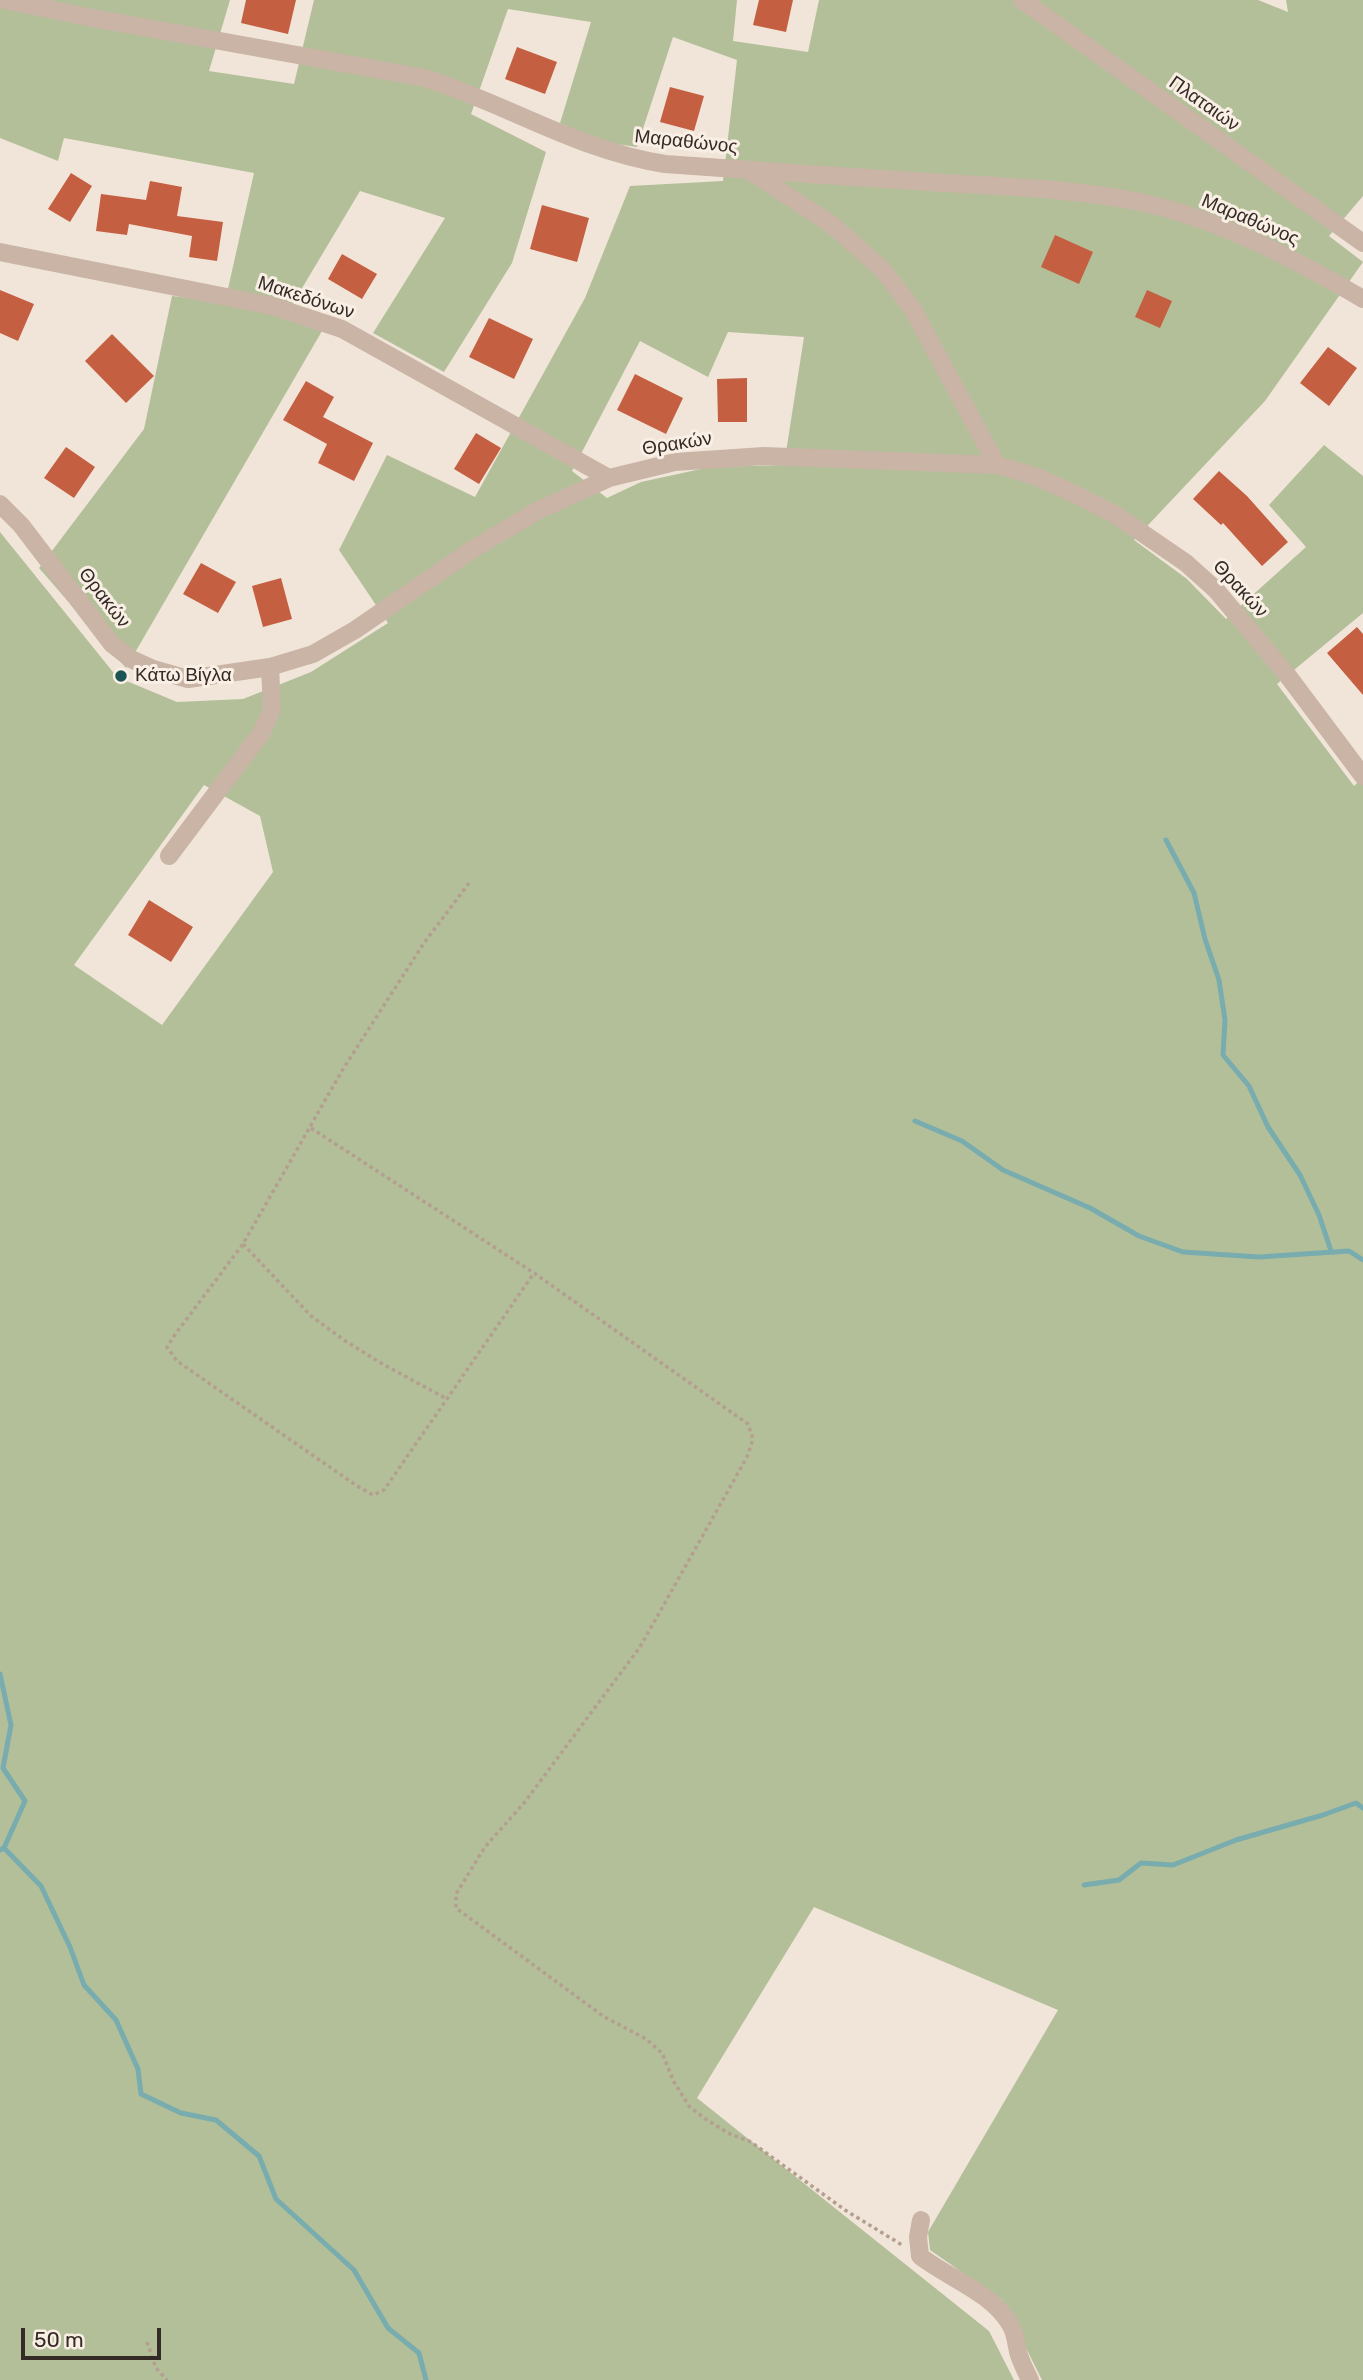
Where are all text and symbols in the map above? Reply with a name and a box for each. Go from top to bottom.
street label: Πλαταιών [1164,72,1244,136]
street label: Μαραθώνος [633,125,739,159]
street label: Μαραθώνος [1198,189,1302,251]
street label: Μακεδόνων [255,272,357,324]
street label: Θρακών [641,427,713,461]
street label: Θρακών [1208,556,1272,622]
street label: Θρακών [73,563,135,633]
place label: Κάτω Βίγλα [135,665,232,687]
marker: Κάτω Βίγλα [113,668,129,684]
scale bar [24,2314,164,2358]
text: 50 m [34,2327,84,2352]

